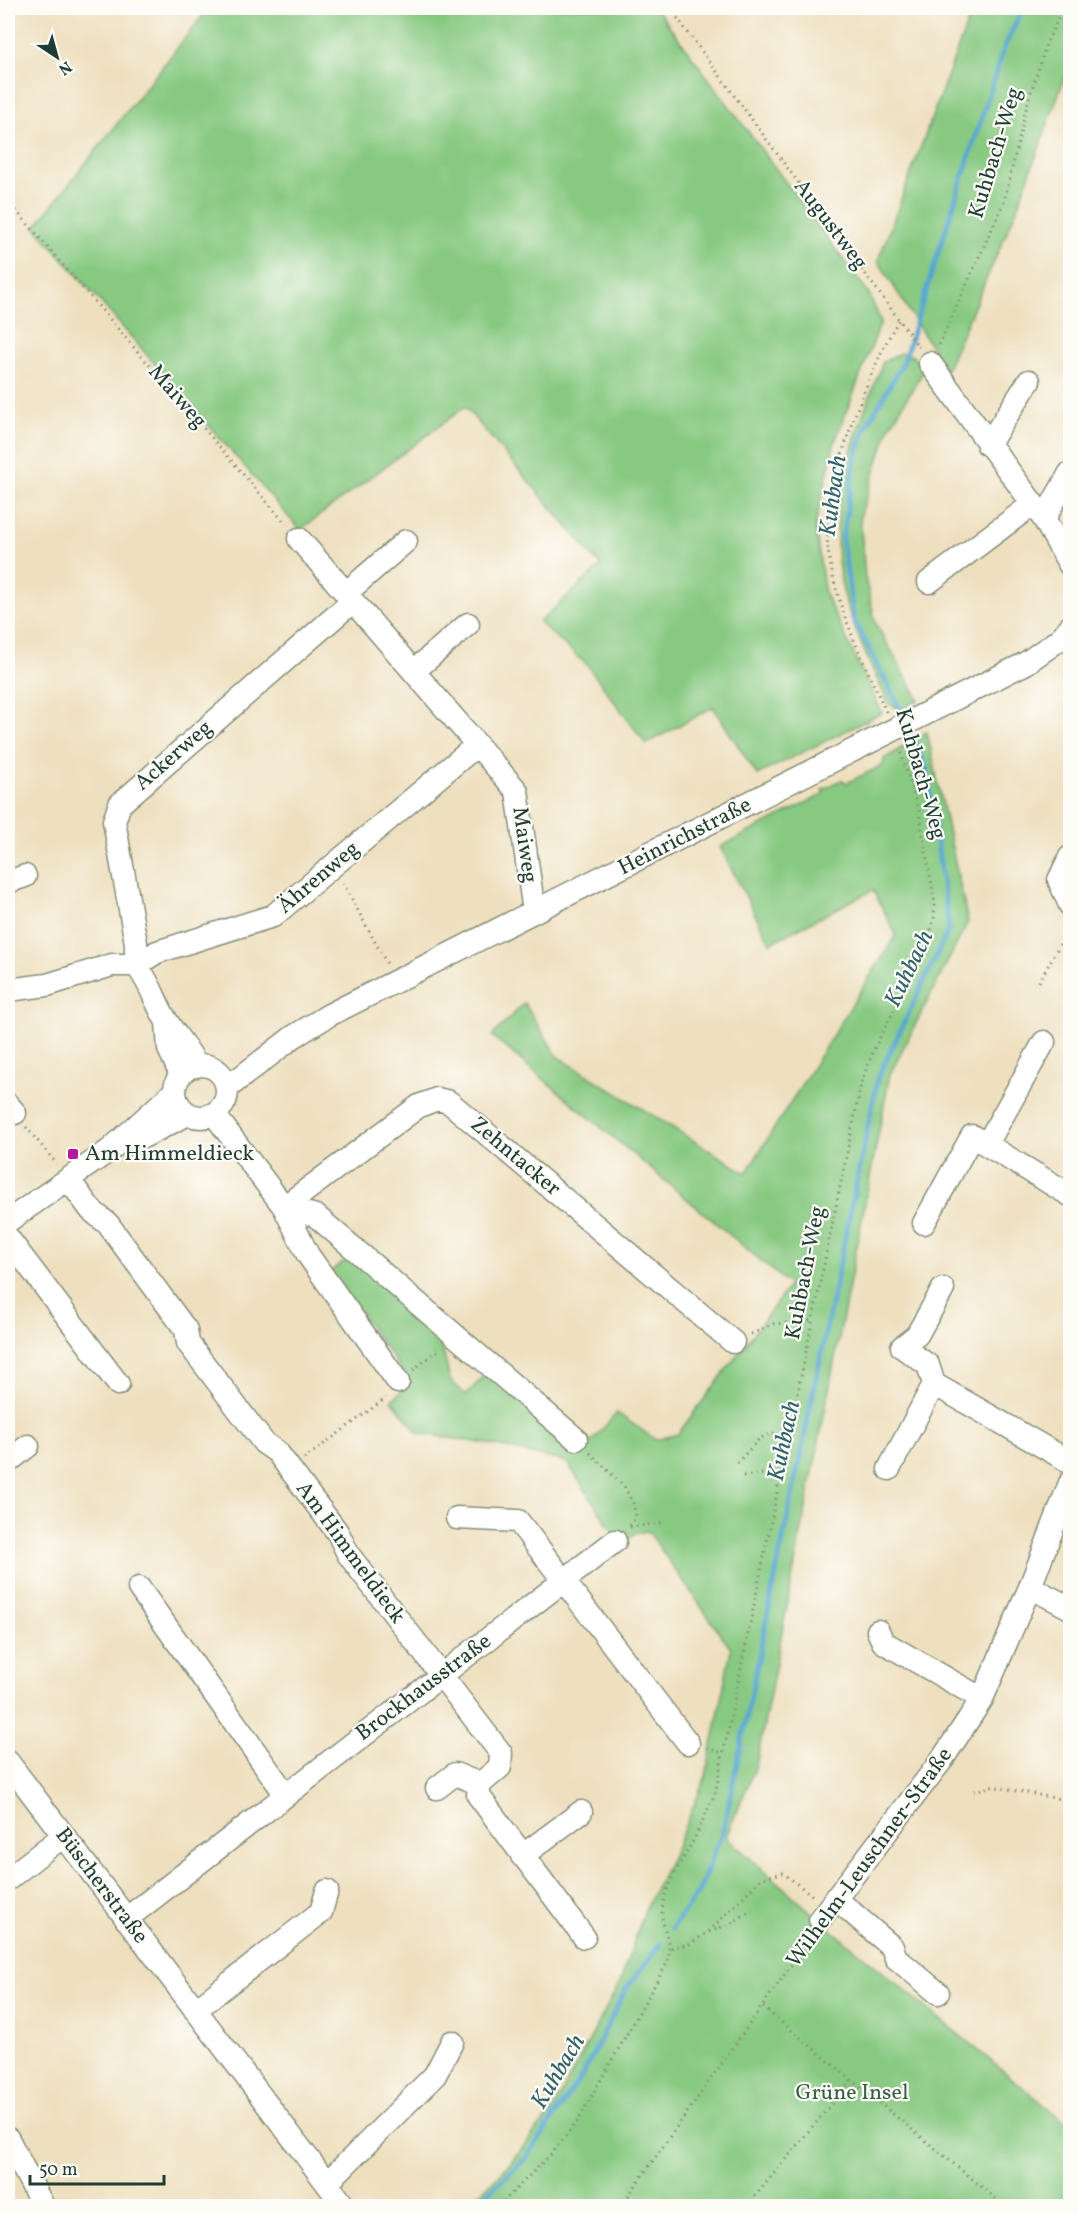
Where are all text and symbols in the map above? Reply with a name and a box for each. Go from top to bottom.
north arrow [27,27,87,87]
text: N [53,55,76,80]
street label: Kuhbach-Weg [961,84,1031,222]
street label: Augustweg [786,173,874,277]
street label: Maiweg [140,358,214,436]
water label: Kuhbach [811,453,857,539]
street label: Kuhbach-Weg [886,705,954,843]
street label: Ackerweg [128,713,220,799]
street label: Heinrichstraße [613,790,757,884]
street label: Maiweg [503,805,545,885]
street label: Ährenweg [271,834,367,922]
water label: Kuhbach [877,925,943,1013]
street label: Zehntacker [463,1110,567,1204]
place label: Am Himmeldieck [85,1139,254,1170]
marker: Am Himmeldieck [66,1147,80,1161]
street label: Kuhbach-Weg [778,1204,834,1342]
water label: Kuhbach [760,1397,810,1485]
street label: Am Himmeldieck [288,1475,412,1631]
street label: Brockhausstraße [350,1627,498,1749]
street label: Wilhelm-Leuschner-Straße [779,1742,961,1974]
street label: Büscherstraße [47,1821,155,1951]
water label: Kuhbach [523,2028,595,2116]
park label: Grüne Insel [795,2078,909,2109]
scale bar [30,2148,164,2186]
text: 50 m [39,2158,78,2183]

